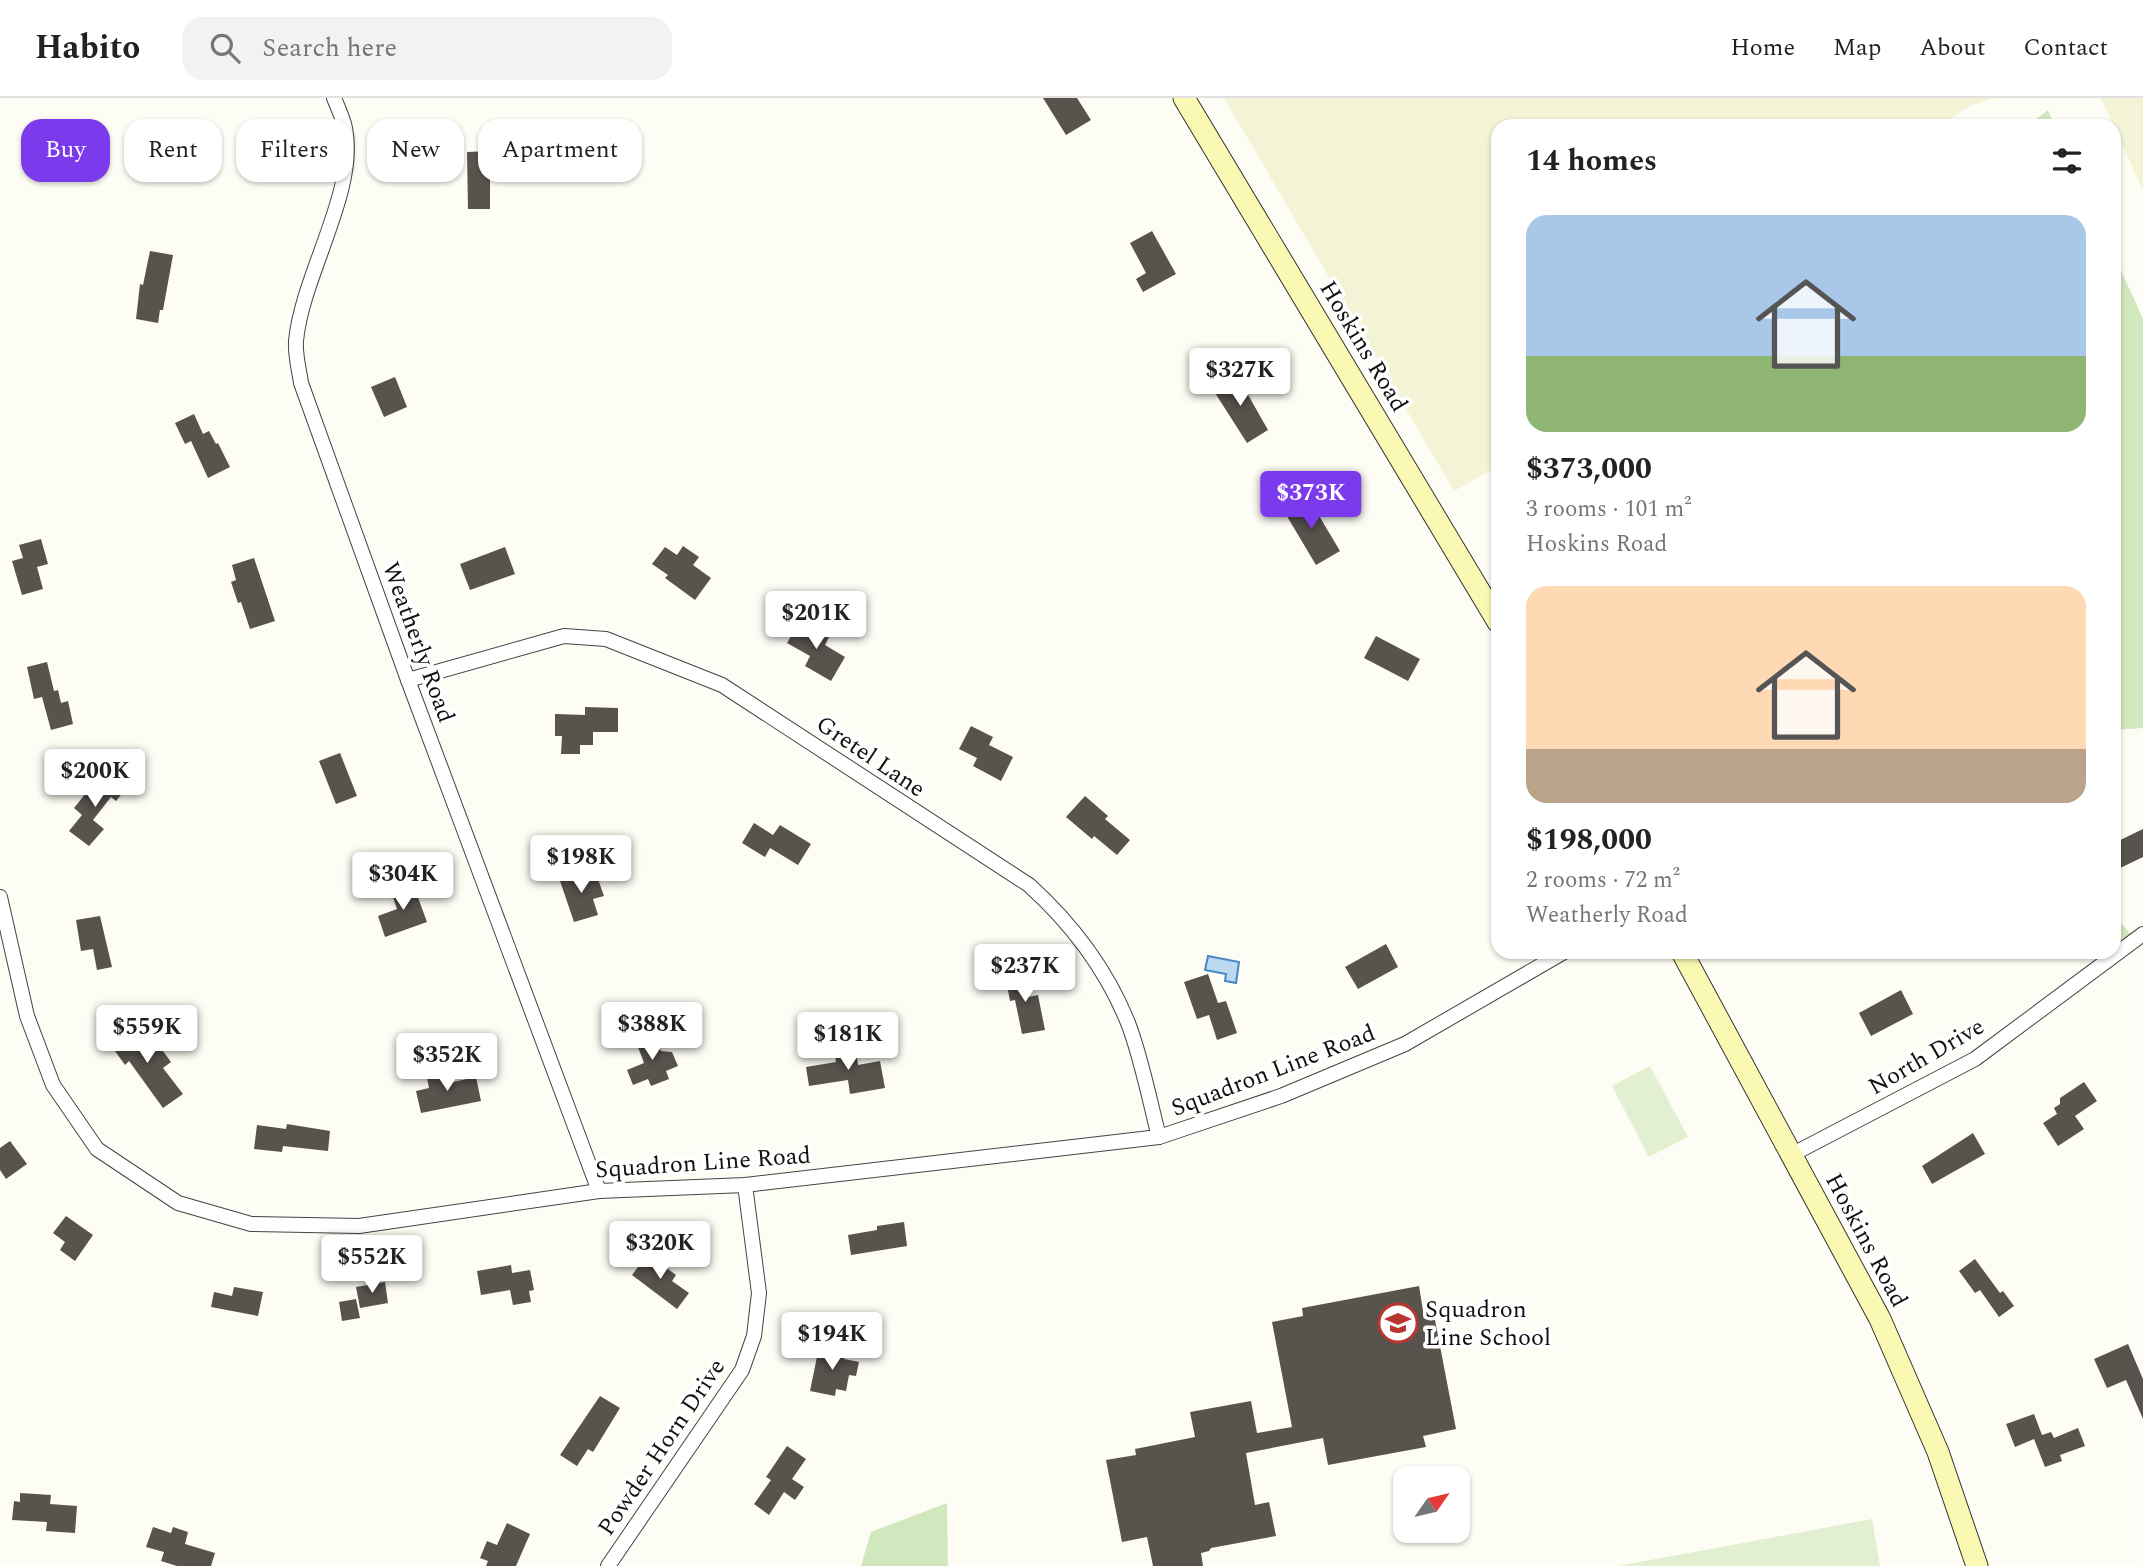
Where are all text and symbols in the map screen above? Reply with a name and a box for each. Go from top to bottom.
search box [182,17,672,80]
text: Habito [35,23,140,73]
text: Search here [262,28,397,68]
icon: search [206,29,244,67]
text: Home [1730,30,1795,66]
text: Map [1833,30,1881,66]
text: About [1919,30,1985,66]
text: Contact [2023,30,2108,66]
chip: Buy [21,119,110,182]
chip: Rent [124,119,222,182]
chip: Filters [236,119,353,182]
chip: New [367,119,464,182]
chip: Apartment [478,119,642,182]
text: 14 homes [1526,138,1657,184]
icon: filters [2048,142,2086,180]
icon: home [1743,261,1869,387]
street label: Hoskins Road [1310,274,1417,419]
pin: $327K [1191,348,1289,408]
text: $327K [1205,353,1275,388]
text: $373,000 [1526,446,1652,492]
pin: $373K [1262,472,1360,531]
text: $373K [1276,476,1346,511]
text: 3 rooms · 101 m² [1526,492,1692,527]
text: Hoskins Road [1526,527,1667,562]
street label: Weatherly Road [372,557,464,728]
pin: $201K [767,592,865,651]
text: $201K [781,596,851,631]
icon: home [1743,632,1869,758]
street label: Gretel Lane [808,707,932,807]
pin: $200K [46,750,144,809]
text: $200K [60,754,130,789]
text: $198,000 [1526,817,1652,863]
pin: $198K [532,836,630,895]
text: $198K [546,840,616,875]
pin: $304K [354,852,452,912]
text: $304K [368,857,438,892]
text: 2 rooms · 72 m² [1526,863,1680,898]
text: Weatherly Road [1526,898,1688,933]
pin: $237K [976,944,1074,1004]
text: $237K [990,949,1060,984]
pin: $388K [603,1002,701,1062]
pin: $559K [98,1006,196,1065]
text: $388K [617,1007,687,1042]
street label: North Drive [1862,1009,1991,1105]
text: $559K [112,1010,182,1045]
pin: $181K [799,1012,897,1072]
street label: Squadron Line Road [1166,1015,1381,1126]
text: $181K [813,1017,883,1052]
pin: $352K [398,1034,496,1093]
text: $352K [412,1038,482,1073]
street label: Squadron Line Road [594,1138,812,1188]
street label: Hoskins Road [1816,1167,1917,1314]
pin: $320K [611,1222,709,1281]
text: $320K [625,1226,695,1261]
pin: $552K [323,1236,421,1295]
text: $552K [337,1240,407,1275]
place label: Squadron Line School [1425,1292,1551,1356]
school or university icon: Squadron Line School [1377,1302,1419,1344]
pin: $194K [783,1312,881,1372]
text: $194K [797,1317,867,1352]
street label: Powder Horn Drive [589,1352,735,1543]
north arrow [1393,1466,1470,1544]
map controls [1393,1466,1470,1543]

